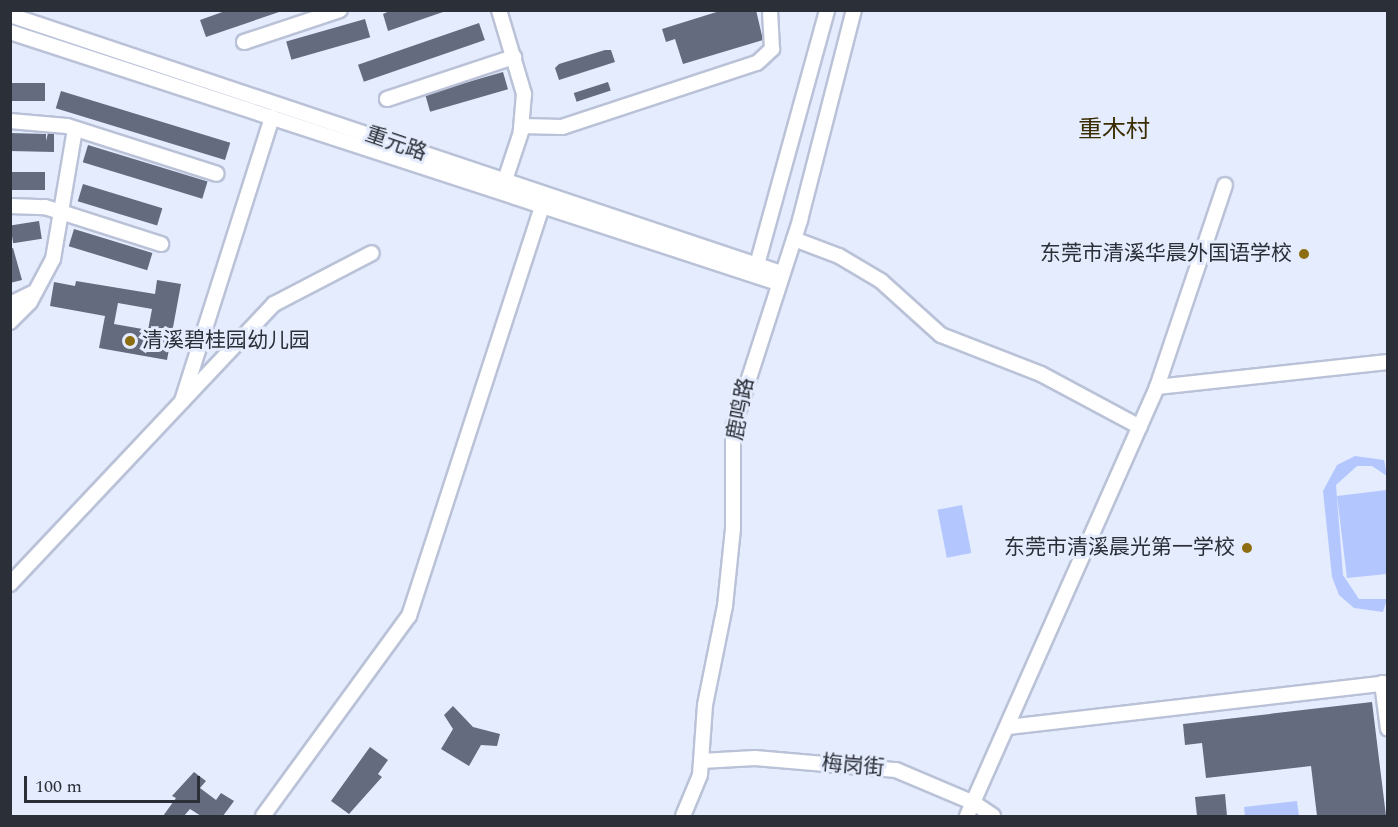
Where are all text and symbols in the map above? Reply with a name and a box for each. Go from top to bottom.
district label: 重木村 [1078,117,1150,145]
street label: 重元路 [362,122,430,166]
place label: 东莞市清溪华晨外国语学校 [1040,241,1292,267]
marker: 东莞市清溪华晨外国语学校 [1297,247,1311,261]
place label: 清溪碧桂园幼儿园 [142,328,310,354]
marker: 清溪碧桂园幼儿园 [123,334,137,348]
street label: 鹿鸣路 [723,376,759,442]
place label: 东莞市清溪晨光第一学校 [1004,535,1235,561]
marker: 东莞市清溪晨光第一学校 [1240,541,1254,555]
street label: 梅岗街 [821,751,885,781]
scale bar [27,764,202,802]
text: 100 m [35,773,82,800]

